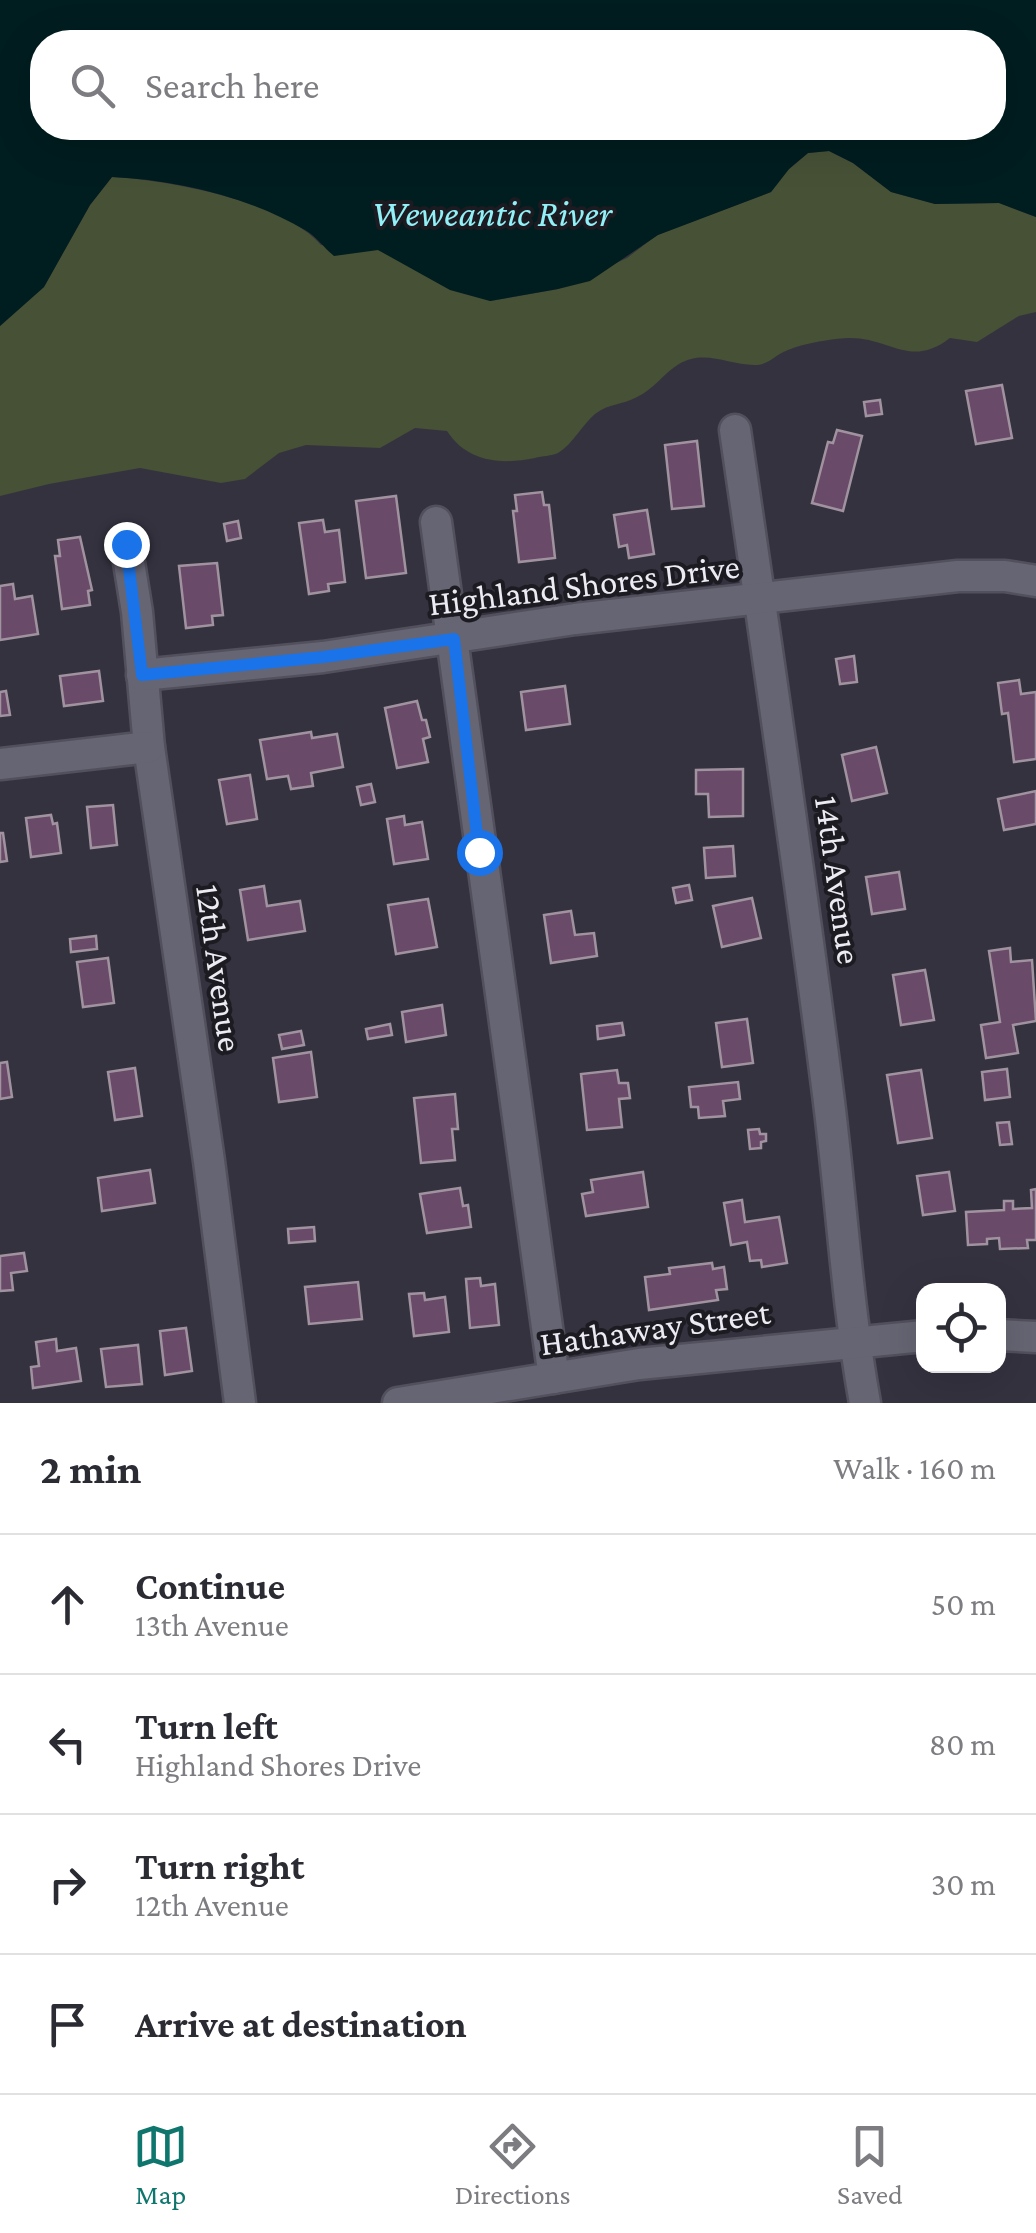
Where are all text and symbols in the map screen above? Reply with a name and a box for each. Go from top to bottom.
search box [30,30,1006,140]
icon: search [65,58,120,113]
text: Search here [145,64,319,106]
water label: Weweantic River [372,192,614,234]
route end [104,522,150,568]
street label: Highland Shores Drive [426,547,742,623]
street label: 14th Avenue [807,793,869,967]
route start [457,830,503,876]
street label: 12th Avenue [188,882,250,1054]
map controls [916,1283,1006,1373]
button: locate [916,1283,1006,1373]
street label: Hathaway Street [538,1293,773,1363]
text: 2 min [40,1445,141,1492]
text: Walk · 160 m [833,1450,996,1486]
text: Continue [135,1565,285,1607]
icon: ahead [40,1577,95,1632]
text: 50 m [931,1586,996,1622]
text: 13th Avenue [135,1607,289,1643]
text: Turn left [135,1705,278,1747]
icon: left [40,1717,95,1772]
text: 80 m [929,1726,996,1762]
text: Highland Shores Drive [135,1747,421,1783]
text: Turn right [135,1845,304,1887]
icon: right [40,1857,95,1912]
text: 30 m [931,1866,996,1902]
text: 12th Avenue [135,1887,289,1923]
icon: arrive [40,1997,95,2052]
text: Arrive at destination [135,2003,467,2045]
tab: Map [133,2119,188,2210]
tab: Directions [455,2119,571,2210]
tab: Saved [837,2119,903,2210]

